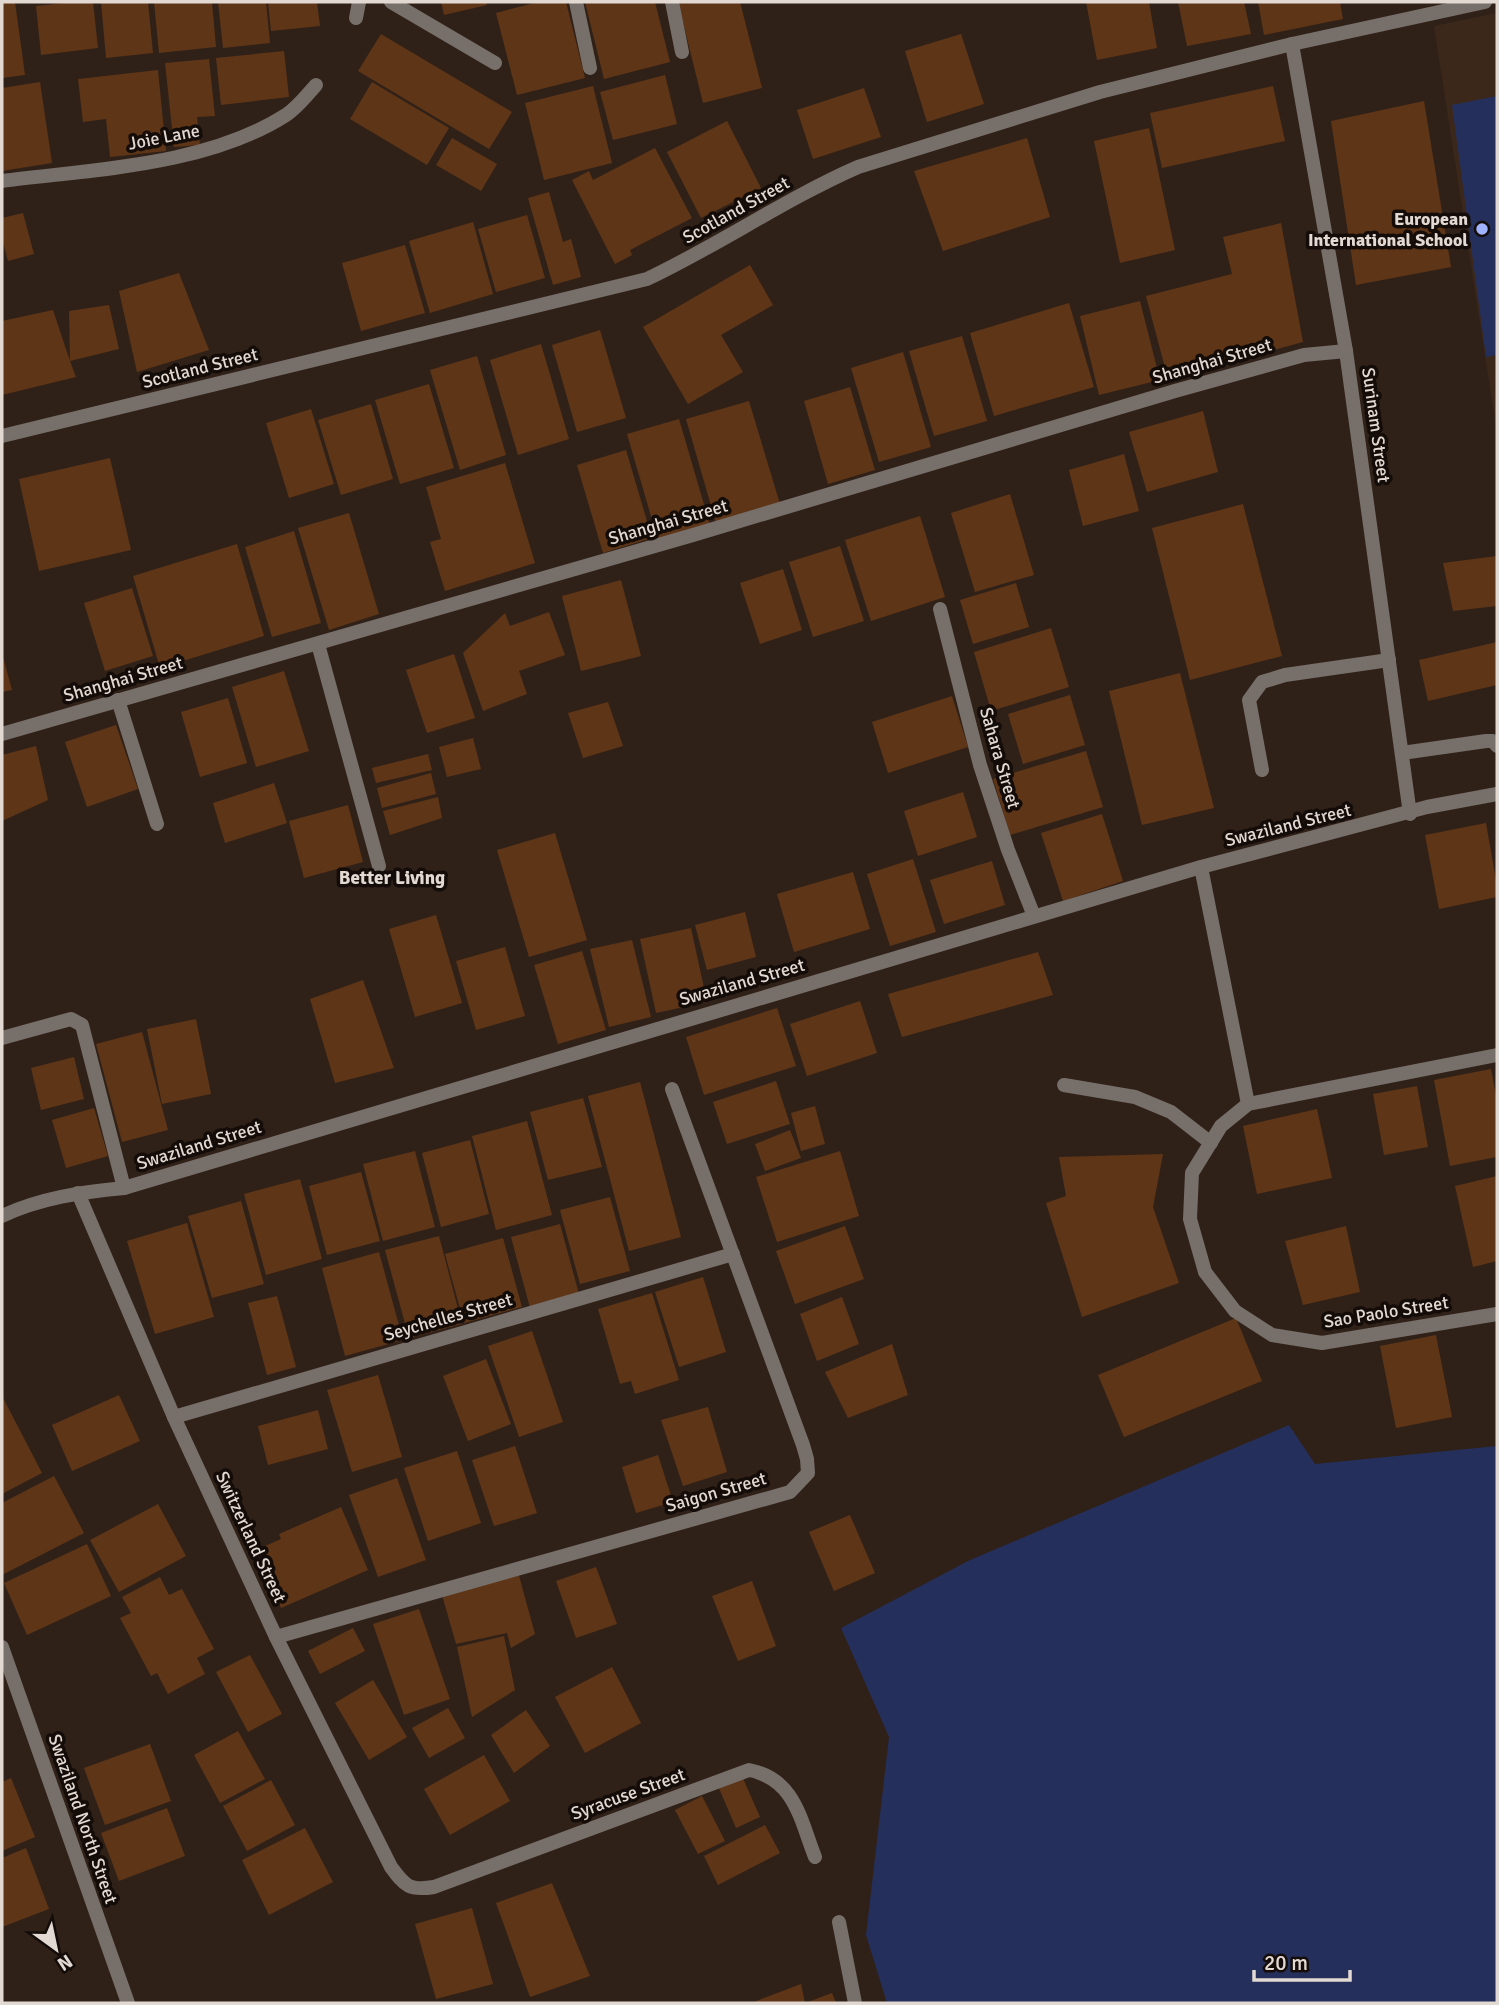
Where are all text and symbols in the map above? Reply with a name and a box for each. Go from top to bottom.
street label: Joie Lane [126,119,202,155]
street label: Scotland Street [679,172,793,248]
place label: European International School [1308,208,1468,251]
marker: European International School [1474,221,1490,237]
street label: Shanghai Street [1150,333,1274,389]
street label: Scotland Street [140,343,260,393]
street label: Surinam Street [1357,366,1395,484]
street label: Shanghai Street [606,494,730,550]
street label: Shanghai Street [61,651,185,707]
street label: Sahara Street [975,705,1025,811]
street label: Swaziland Street [1223,799,1353,851]
district label: Better Living [339,866,445,890]
street label: Swaziland Street [677,954,807,1010]
street label: Swaziland Street [134,1116,264,1174]
street label: Seychelles Street [381,1288,515,1346]
street label: Sao Paolo Street [1322,1291,1450,1333]
street label: Saigon Street [663,1467,769,1517]
street label: Switzerland Street [211,1468,291,1606]
street label: Swaziland North Street [44,1731,122,1907]
street label: Syracuse Street [568,1763,688,1825]
north arrow [21,1914,91,1984]
scale bar [1254,1938,1350,1982]
text: N [53,1949,77,1976]
text: 20 m [1264,1950,1308,1976]

